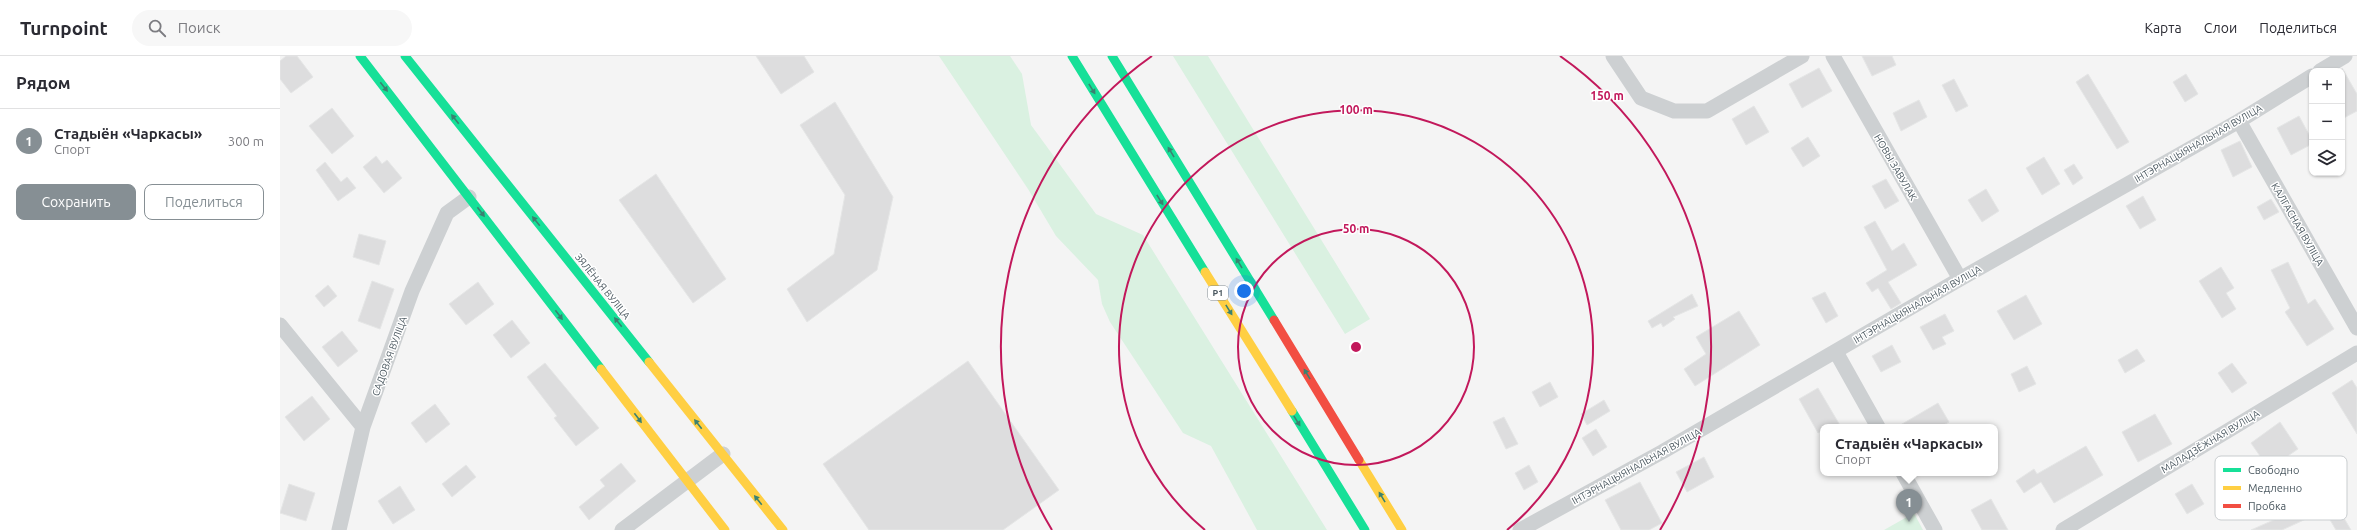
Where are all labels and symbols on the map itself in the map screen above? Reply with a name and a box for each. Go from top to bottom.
one-way arrow [379,81,388,92]
one-way arrow [1088,84,1096,94]
text: 150 m [1590,89,1624,102]
street label: ІНТЭРНАЦЫЯНАЛЬНАЯ ВУЛІЦА [2132,102,2265,185]
text: 100 m [1339,103,1373,116]
one-way arrow [451,113,460,124]
street label: НОВЫ ЗАВУЛАК [1872,132,1919,202]
one-way arrow [1167,147,1175,157]
street label: КАЛГАСНАЯ ВУЛІЦА [2269,181,2326,268]
one-way arrow [1157,194,1164,206]
one-way arrow [476,206,485,217]
one-way arrow [532,215,541,226]
text: 50 m [1343,222,1369,235]
street label: ЗЯЛЁНАЯ ВУЛІЦА [573,251,633,322]
one-way arrow [1235,258,1243,268]
street label: ІНТЭРНАЦЫЯНАЛЬНАЯ ВУЛІЦА [1851,263,1984,346]
your location [1234,281,1254,301]
road number: Р1 [1208,286,1228,300]
one-way arrow [1225,305,1233,315]
one-way arrow [555,310,563,320]
street label: САДОВАЯ ВУЛІЦА [370,314,409,397]
one-way arrow [613,317,622,328]
centre of rings [1349,340,1363,354]
one-way arrow [1303,369,1311,379]
street label: МАЛАДЗЁЖНАЯ ВУЛІЦА [2159,407,2262,475]
one-way arrow [634,413,642,424]
one-way arrow [1294,415,1301,427]
one-way arrow [694,418,703,429]
street label: ІНТЭРНАЦЫЯНАЛЬНАЯ ВУЛІЦА [1570,426,1703,507]
legend [2215,456,2347,520]
text: Свободно [2248,464,2299,476]
text: Медленно [2248,482,2302,494]
pin: 1 [1896,489,1922,522]
one-way arrow [1378,492,1386,502]
one-way arrow [754,494,763,505]
text: Пробка [2248,500,2286,512]

